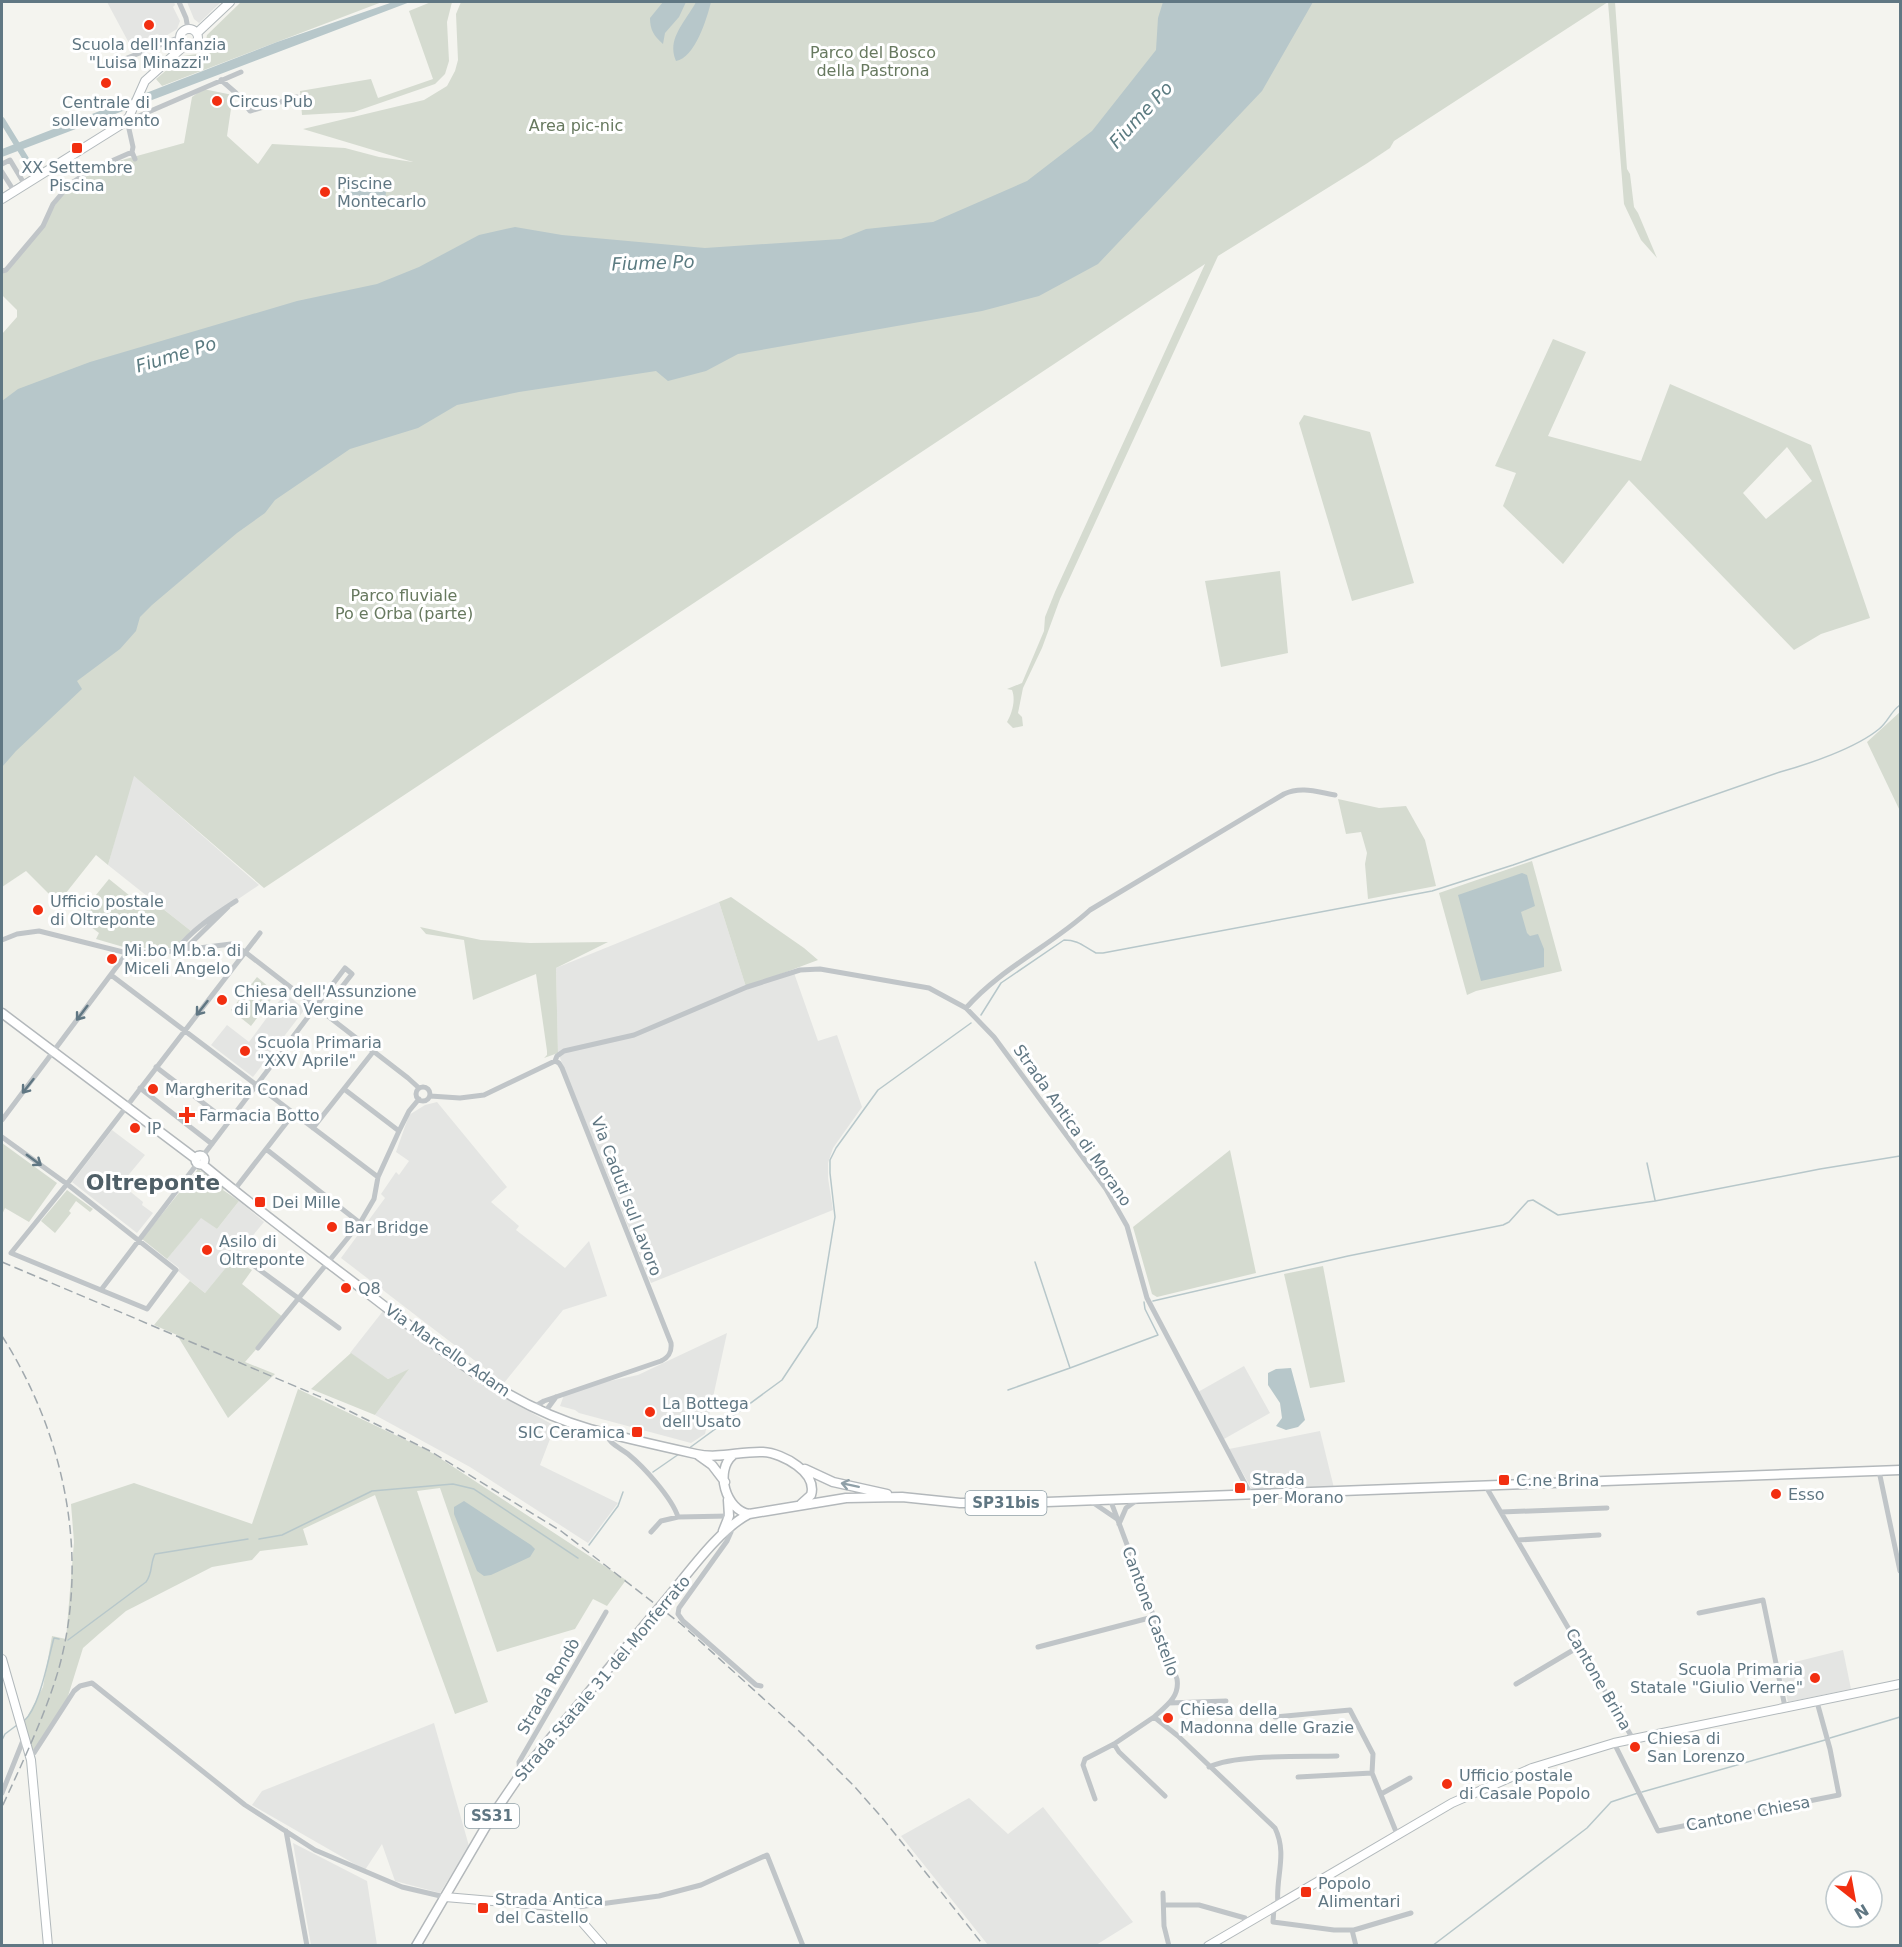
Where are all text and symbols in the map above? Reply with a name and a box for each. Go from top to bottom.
marker: Scuola dell'Infanzia "Luisa Minazzi" [142,18,156,32]
place label: Scuola dell'Infanzia "Luisa Minazzi" [72,35,226,72]
park label: Parco del Bosco della Pastrona [810,43,936,80]
marker: Centrale di sollevamento [99,76,113,90]
water label: Fiume Po [1105,77,1177,152]
place label: Circus Pub [229,92,313,111]
place label: Centrale di sollevamento [52,93,160,130]
marker: Circus Pub [210,94,224,108]
park label: Area pic-nic [529,116,623,135]
marker: XX Settembre Piscina [70,141,84,155]
place label: XX Settembre Piscina [21,158,133,195]
place label: Piscine Montecarlo [337,174,426,211]
marker: Piscine Montecarlo [318,185,332,199]
water label: Fiume Po [611,251,695,274]
water label: Fiume Po [133,332,219,377]
park label: Parco fluviale Po e Orba (parte) [335,586,473,623]
place label: Ufficio postale di Oltreponte [50,892,164,929]
marker: Ufficio postale di Oltreponte [31,903,45,917]
place label: Mi.bo M.b.a. di Miceli Angelo [124,941,241,978]
marker: Mi.bo M.b.a. di Miceli Angelo [105,952,119,966]
place label: Chiesa dell'Assunzione di Maria Vergine [234,982,417,1019]
marker: Chiesa dell'Assunzione di Maria Vergine [215,993,229,1007]
one-way arrow [195,1000,208,1016]
one-way arrow [76,1005,88,1021]
place label: Scuola Primaria "XXV Aprile" [257,1033,382,1070]
street label: Strada Antica di Morano [1009,1041,1136,1210]
marker: Scuola Primaria "XXV Aprile" [238,1044,252,1058]
one-way arrow [21,1077,34,1093]
place label: Margherita Conad [165,1080,308,1099]
marker: Margherita Conad [146,1082,160,1096]
place label: Farmacia Botto [199,1106,319,1125]
marker: Farmacia Botto [180,1108,194,1122]
street label: Via Caduti sul Lavoro [587,1114,666,1278]
place label: IP [147,1119,162,1138]
marker: IP [128,1121,142,1135]
one-way arrow [26,1154,42,1167]
district label: Oltreponte [86,1170,220,1195]
place label: Dei Mille [272,1193,341,1212]
marker: Dei Mille [253,1195,267,1209]
place label: Bar Bridge [344,1218,429,1237]
marker: Bar Bridge [325,1220,339,1234]
place label: Asilo di Oltreponte [219,1232,305,1269]
marker: Asilo di Oltreponte [200,1243,214,1257]
place label: Q8 [358,1279,381,1298]
marker: Q8 [339,1281,353,1295]
street label: Via Marcello Adam [381,1300,514,1401]
place label: La Bottega dell'Usato [662,1394,749,1431]
marker: La Bottega dell'Usato [643,1405,657,1419]
place label: SIC Ceramica [518,1423,625,1442]
marker: SIC Ceramica [630,1425,644,1439]
place label: Strada per Morano [1252,1470,1344,1507]
place label: C.ne Brina [1516,1471,1599,1490]
marker: C.ne Brina [1497,1473,1511,1487]
one-way arrow [840,1479,859,1491]
marker: Strada per Morano [1233,1481,1247,1495]
place label: Esso [1788,1485,1825,1504]
marker: Esso [1769,1487,1783,1501]
road number: SP31bis [966,1491,1046,1515]
street label: Cantone Castello [1118,1544,1183,1678]
street label: Strada Statale 31 del Monferrato [511,1572,694,1785]
street label: Cantone Brina [1562,1625,1635,1733]
street label: Strada Rondò [513,1635,584,1738]
place label: Scuola Primaria Statale "Giulio Verne" [1630,1660,1803,1697]
marker: Scuola Primaria Statale "Giulio Verne" [1808,1671,1822,1685]
place label: Chiesa della Madonna delle Grazie [1180,1700,1354,1737]
marker: Chiesa della Madonna delle Grazie [1161,1711,1175,1725]
place label: Chiesa di San Lorenzo [1647,1729,1745,1766]
marker: Chiesa di San Lorenzo [1628,1740,1642,1754]
place label: Ufficio postale di Casale Popolo [1459,1766,1590,1803]
marker: Ufficio postale di Casale Popolo [1440,1777,1454,1791]
street label: Cantone Chiesa [1684,1792,1812,1835]
road number: SS31 [465,1804,519,1828]
north arrow [1824,1869,1884,1929]
place label: Popolo Alimentari [1318,1874,1401,1911]
marker: Popolo Alimentari [1299,1885,1313,1899]
place label: Strada Antica del Castello [495,1890,603,1927]
text: N [1851,1900,1872,1923]
marker: Strada Antica del Castello [476,1901,490,1915]

